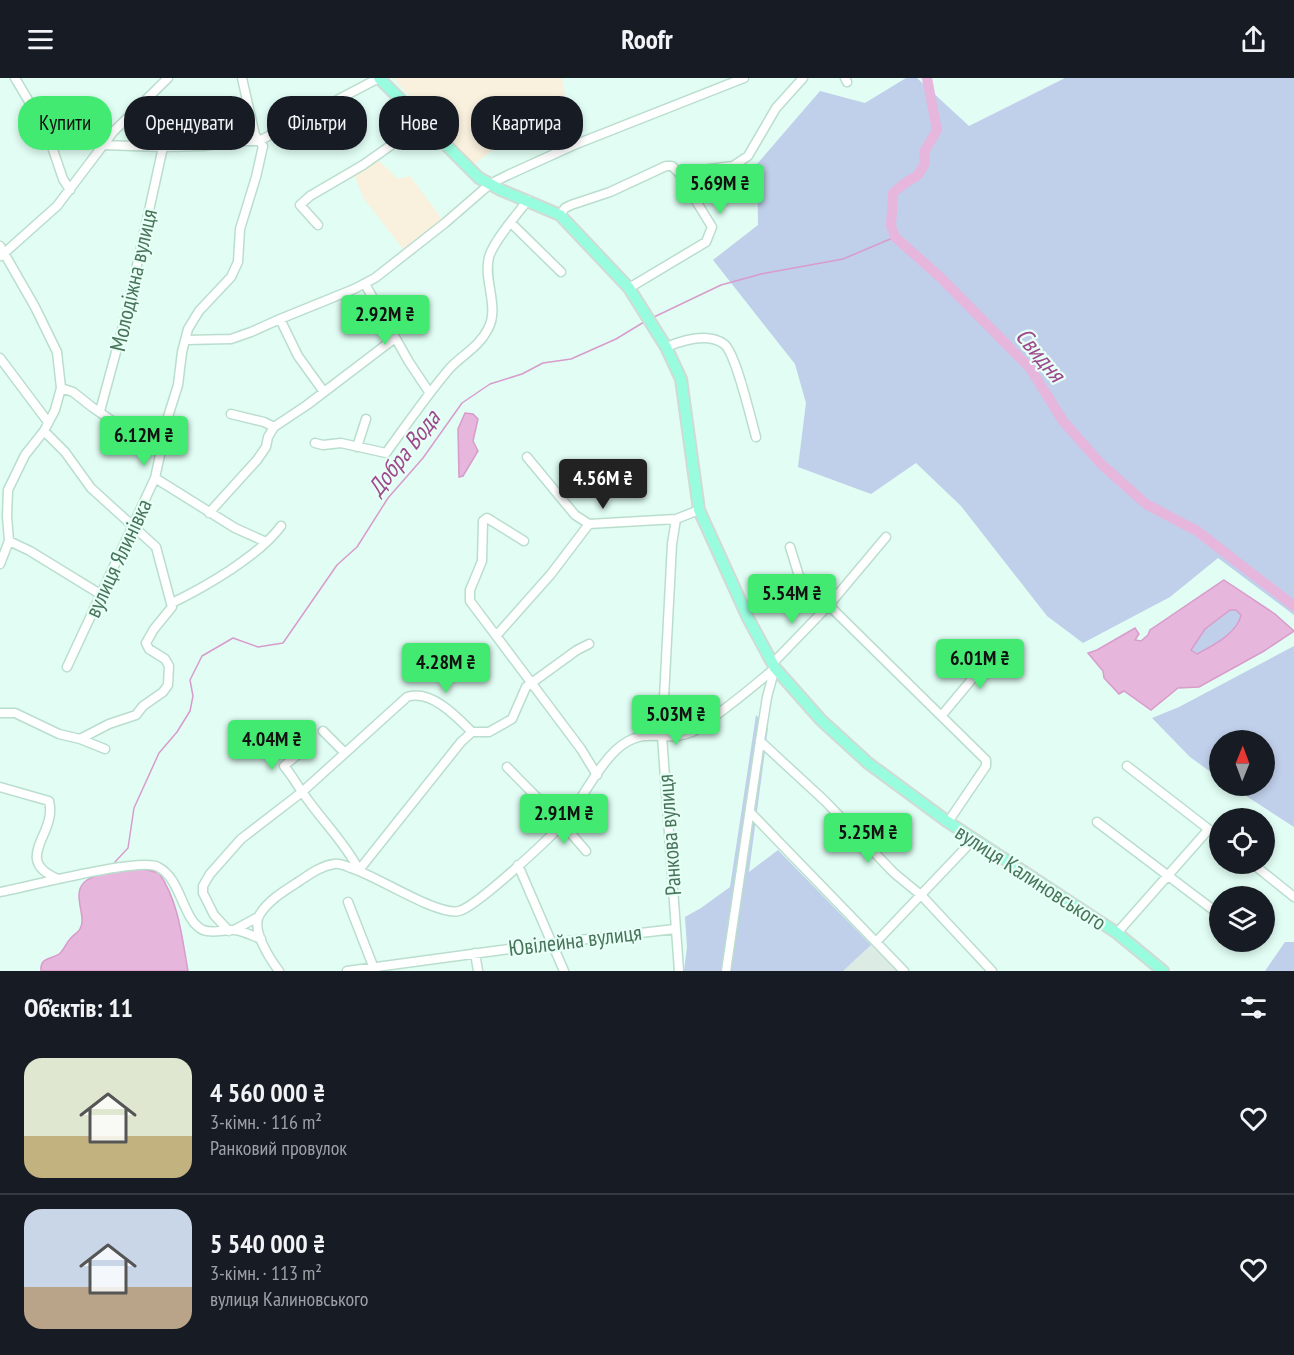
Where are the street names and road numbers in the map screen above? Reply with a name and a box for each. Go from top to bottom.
street label: Молодіжна вулиця [103,206,163,354]
street label: вулиця Ялинівка [78,494,158,622]
street label: Ранкова вулиця [651,773,687,897]
street label: вулиця Калиновського [950,818,1112,936]
street label: Ювілейна вулиця [507,918,643,962]

